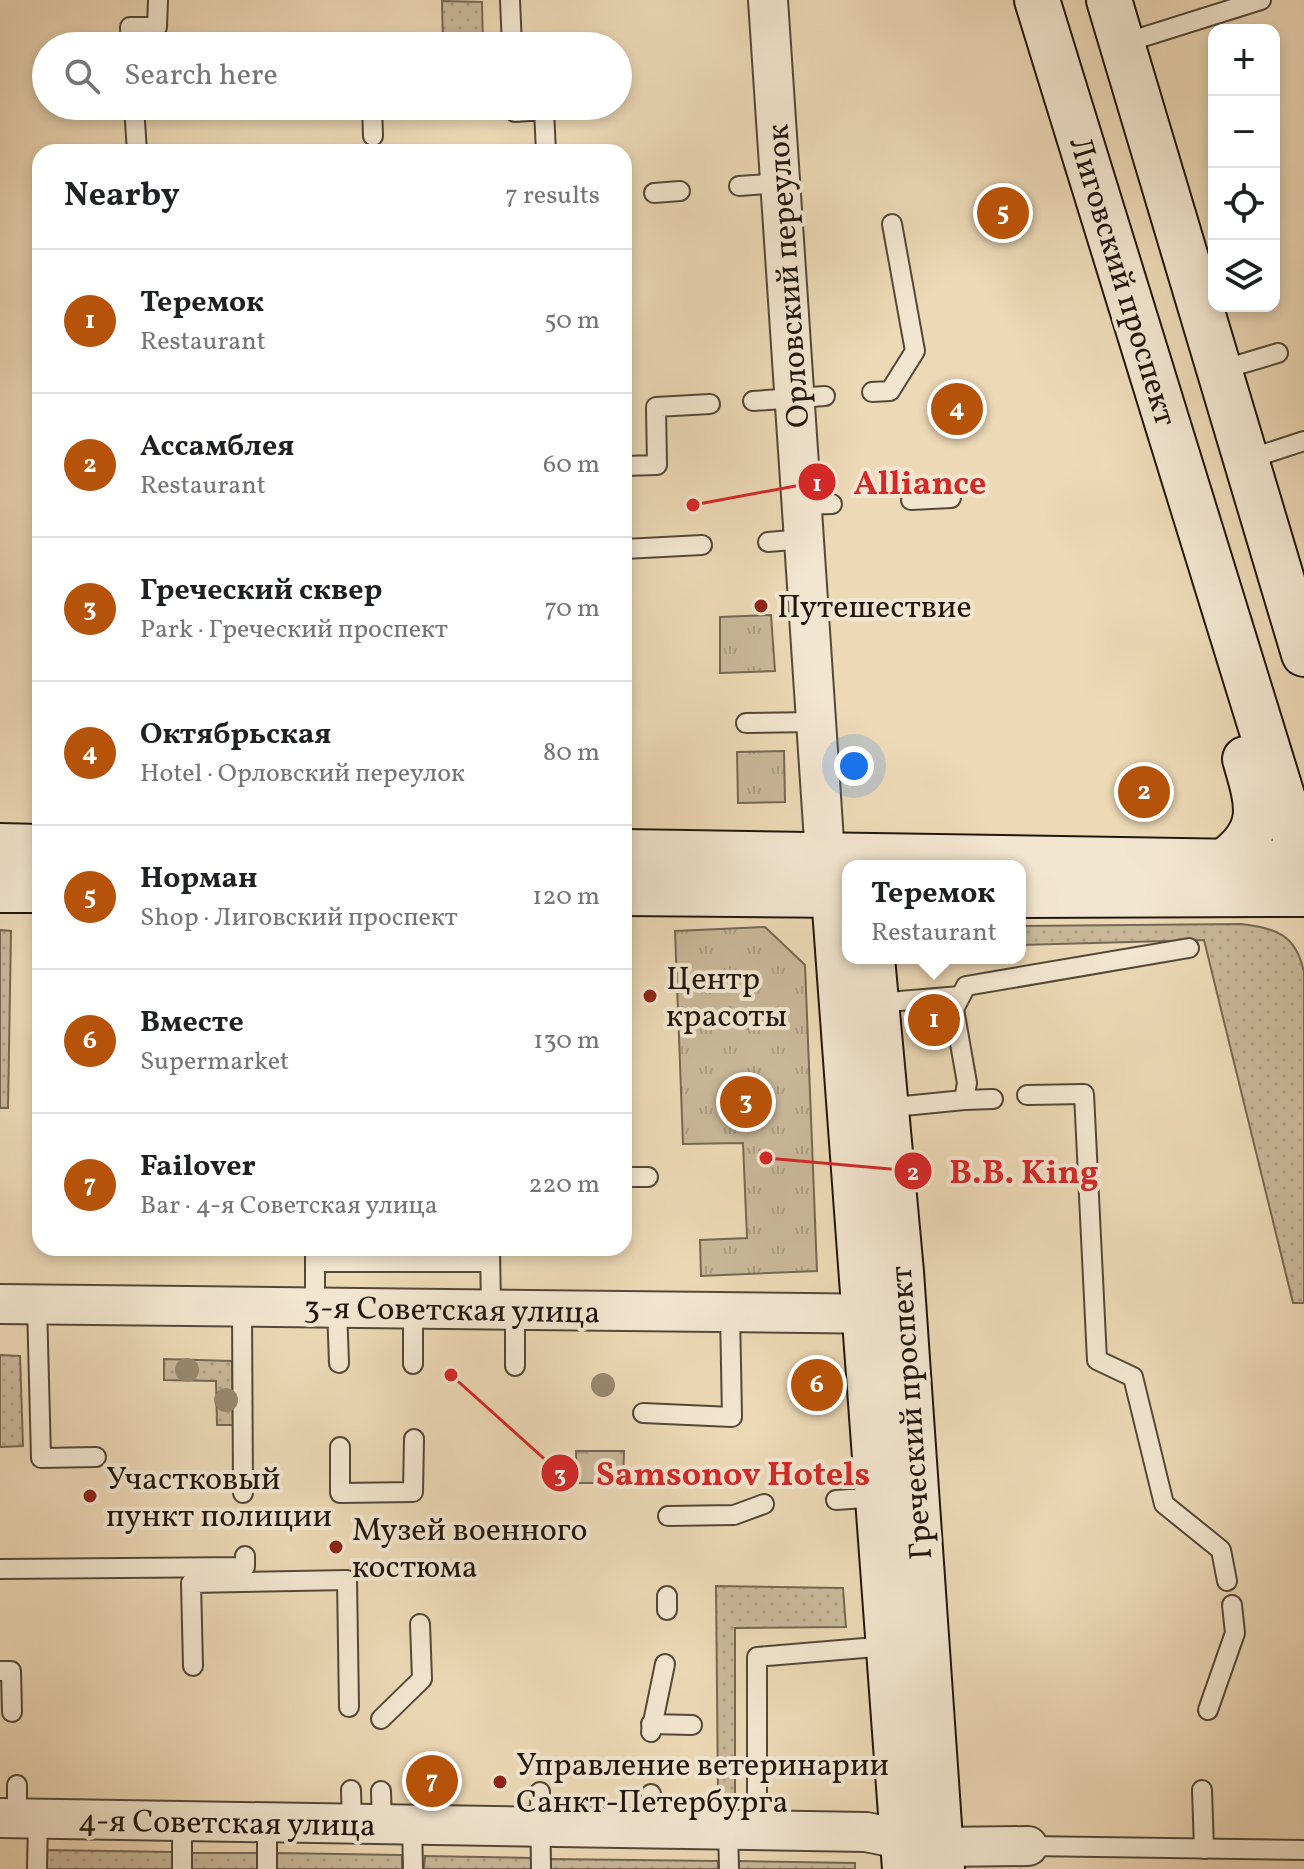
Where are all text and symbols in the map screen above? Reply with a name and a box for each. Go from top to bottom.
map controls [1208,24,1280,312]
button: + [1208,24,1280,96]
search box [32,32,632,120]
icon: search [60,54,104,98]
text: Search here [124,55,278,97]
button: − [1208,96,1280,168]
street label: Орловский переулок [757,123,823,429]
street label: Лиговский проспект [1056,132,1186,432]
button: locate [1208,168,1280,240]
text: Nearby [64,173,180,220]
text: 7 results [505,178,600,214]
pin: 5 [977,183,1029,243]
button: layers [1208,240,1280,312]
text: Теремок [140,282,264,324]
text: 1 [85,303,95,339]
text: 50 m [544,303,600,339]
text: Restaurant [140,324,266,360]
pin: 4 [931,379,983,439]
text: Ассамблея [140,426,294,468]
text: 2 [83,447,97,483]
text: 60 m [543,447,600,483]
callout: Alliance [797,453,1002,511]
text: Alliance [854,462,986,509]
text: Restaurant [140,468,266,504]
text: 1 [812,468,822,502]
text: Греческий сквер [140,570,383,612]
place label: Путешествие [777,587,972,631]
text: 3 [83,591,97,627]
text: 70 m [545,591,600,627]
marker: Путешествие [752,597,770,615]
text: Park · Греческий проспект [140,612,448,648]
text: Октябрьская [140,714,331,756]
text: 4 [82,735,98,771]
text: 80 m [543,735,600,771]
your location [834,746,874,786]
text: Hotel · Орловский переулок [140,756,465,792]
pin: 2 [1118,762,1170,822]
text: Норман [140,858,257,900]
popup [842,860,1026,964]
text: Теремок [871,873,995,915]
text: 5 [84,879,96,915]
text: 120 m [532,879,600,915]
text: Shop · Лиговский проспект [140,900,458,936]
text: Restaurant [871,915,997,951]
place label: Центр красоты [666,959,787,1040]
marker: Центр красоты [641,987,659,1005]
pin: 1 [908,990,960,1050]
text: Вместе [140,1002,244,1044]
text: 6 [83,1023,97,1059]
text: 130 m [533,1023,600,1059]
text: Supermarket [140,1044,289,1080]
pin: 3 [720,1072,772,1132]
callout: B.B. King [893,1142,1114,1200]
text: Failover [140,1146,256,1188]
text: B.B. King [949,1151,1099,1198]
text: 2 [907,1157,919,1191]
text: 7 [84,1167,96,1203]
text: 220 m [528,1167,600,1203]
text: Bar · 4-я Советская улица [140,1188,438,1224]
street label: Греческий проспект [881,1264,945,1561]
street label: 3-я Советская улица [303,1287,601,1337]
pin: 6 [791,1355,843,1415]
callout: Samsonov Hotels [540,1444,887,1502]
text: Samsonov Hotels [596,1453,870,1500]
place label: Участковый пункт полиции [106,1459,332,1540]
text: 3 [554,1459,566,1493]
marker: Участковый пункт полиции [81,1487,99,1505]
place label: Музей военного костюма [352,1510,588,1591]
marker: Музей военного костюма [327,1538,345,1556]
place label: Управление ветеринарии Санкт-Петербурга [516,1745,889,1826]
pin: 7 [406,1751,458,1811]
marker: Управление ветеринарии Санкт-Петербурга [491,1773,509,1791]
street label: 4-я Советская улица [78,1800,376,1850]

